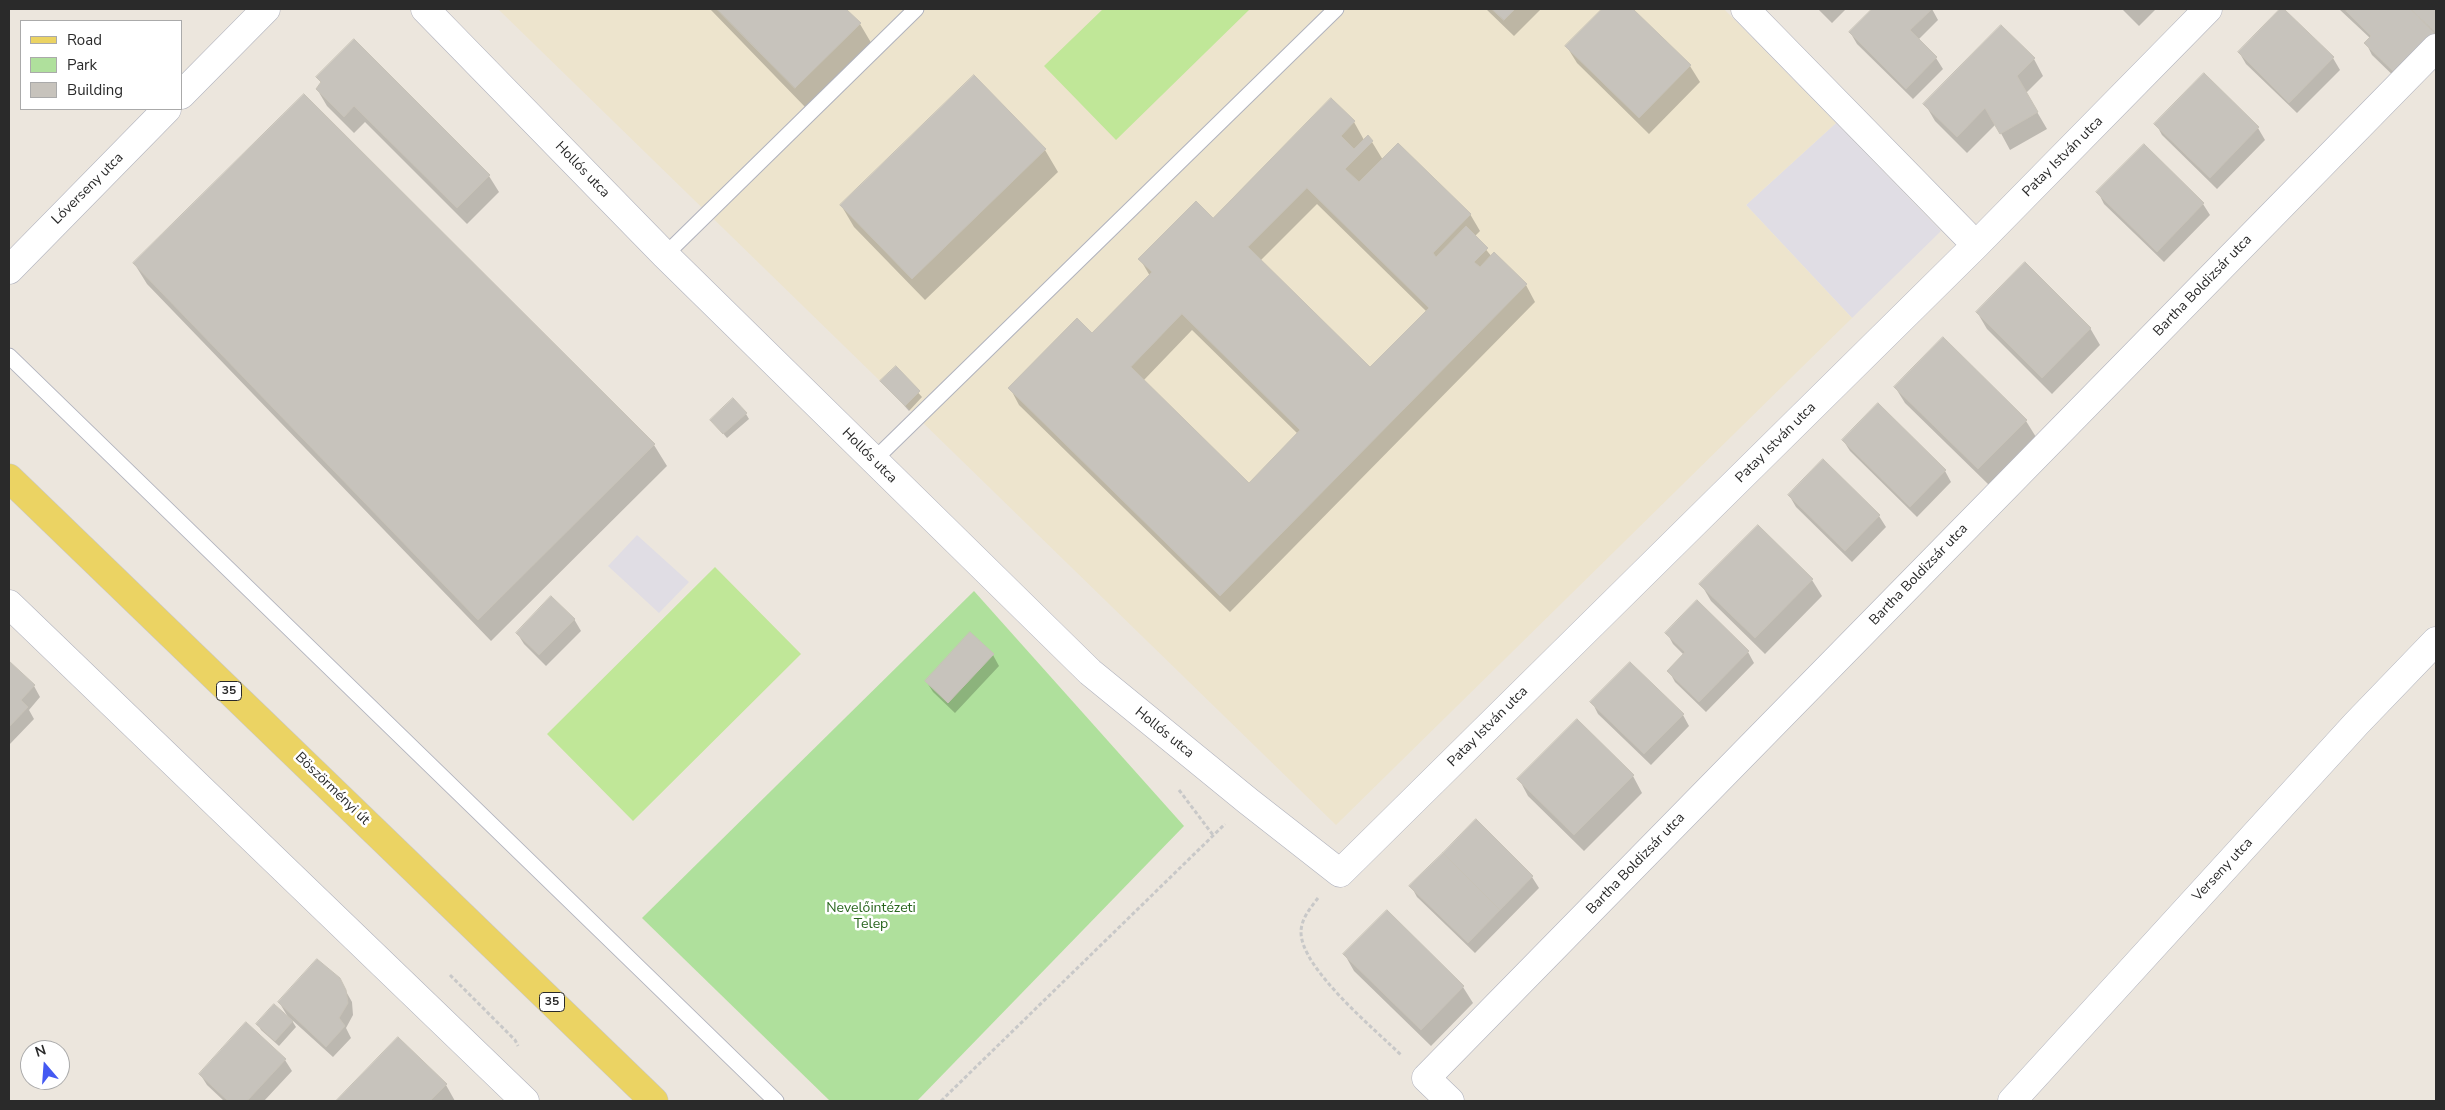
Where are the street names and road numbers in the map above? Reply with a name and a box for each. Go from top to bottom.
street label: Patay István utca [2019,113,2107,201]
street label: Hollós utca [551,139,613,201]
street label: Lóverseny utca [49,150,127,228]
street label: Bartha Boldizsár utca [2150,232,2256,340]
street label: Patay István utca [1732,399,1820,487]
street label: Hollós utca [838,425,900,487]
street label: Bartha Boldizsár utca [1866,521,1972,629]
road number: 35 [216,681,242,700]
street label: Patay István utca [1444,683,1532,771]
street label: Hollós utca [1131,704,1197,762]
street label: Böszörményi út [291,749,373,829]
street label: Bartha Boldizsár utca [1583,810,1689,918]
street label: Verseny utca [2189,835,2257,905]
road number: 35 [540,992,564,1012]

